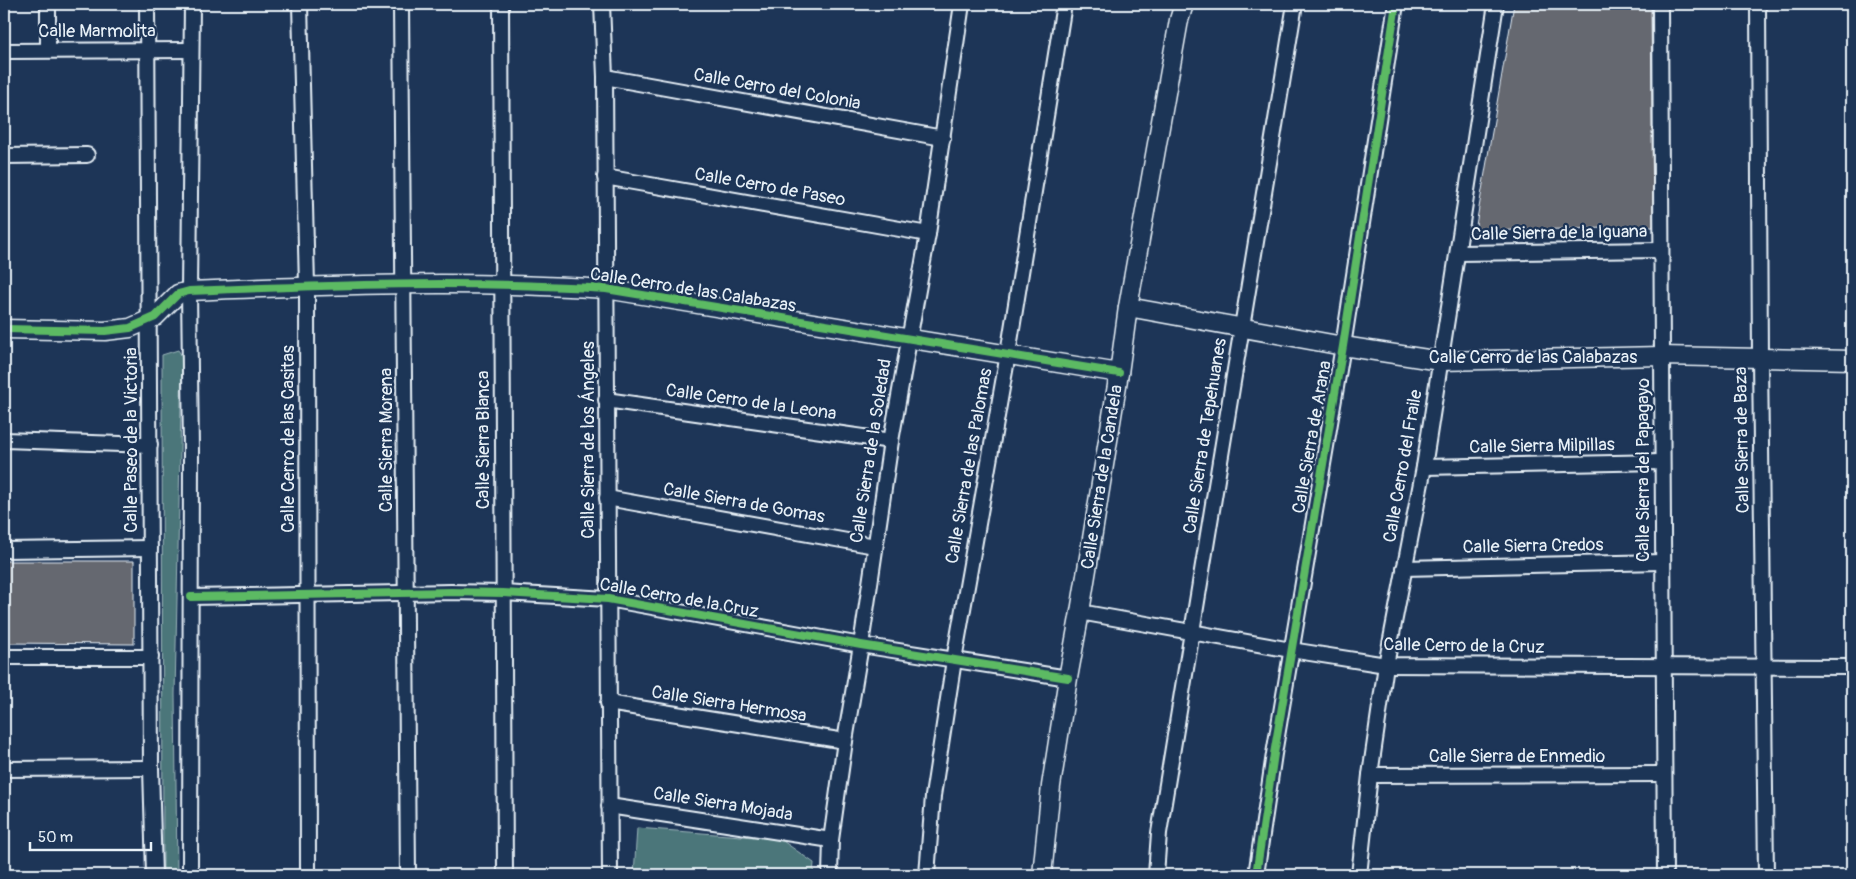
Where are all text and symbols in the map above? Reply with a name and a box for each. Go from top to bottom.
street label: Calle Marmolita [38,20,156,43]
street label: Calle Cerro del Colonia [692,63,862,115]
street label: Calle Cerro de Paseo [693,162,848,212]
street label: Calle Sierra de la Iguana [1471,220,1647,246]
street label: Calle Cerro de las Calabazas [588,262,798,318]
street label: Calle Sierra de Tepehuanes [1178,336,1232,536]
street label: Calle Sierra de los Ángeles [577,341,600,539]
street label: Calle Cerro de las Casitas [277,345,300,533]
street label: Calle Cerro de las Calabazas [1429,346,1637,369]
street label: Calle Paseo de la Victoria [120,347,143,533]
street label: Calle Sierra de la Soledad [845,357,897,545]
street label: Calle Sierra de Arana [1287,359,1337,515]
street label: Calle Sierra de las Palomas [940,366,998,566]
street label: Calle Sierra de Baza [1729,367,1755,513]
street label: Calle Sierra Morena [375,368,398,512]
street label: Calle Sierra Blanca [472,371,495,509]
street label: Calle Sierra del Papagayo [1632,378,1655,562]
street label: Calle Cerro de la Leona [664,379,838,425]
street label: Calle Sierra de la Candela [1076,383,1128,571]
street label: Calle Cerro del Fraile [1378,388,1428,544]
street label: Calle Sierra Milpillas [1469,433,1615,459]
street label: Calle Sierra de Gomas [661,477,827,529]
street label: Calle Sierra Credos [1462,533,1604,559]
street label: Calle Cerro de la Cruz [598,573,760,623]
street label: Calle Cerro de la Cruz [1383,633,1545,659]
street label: Calle Sierra Hermosa [650,680,808,728]
street label: Calle Sierra de Enmedio [1429,745,1606,768]
street label: Calle Sierra Mojada [652,782,794,826]
scale bar [30,819,151,851]
text: 50 m [38,828,73,847]

